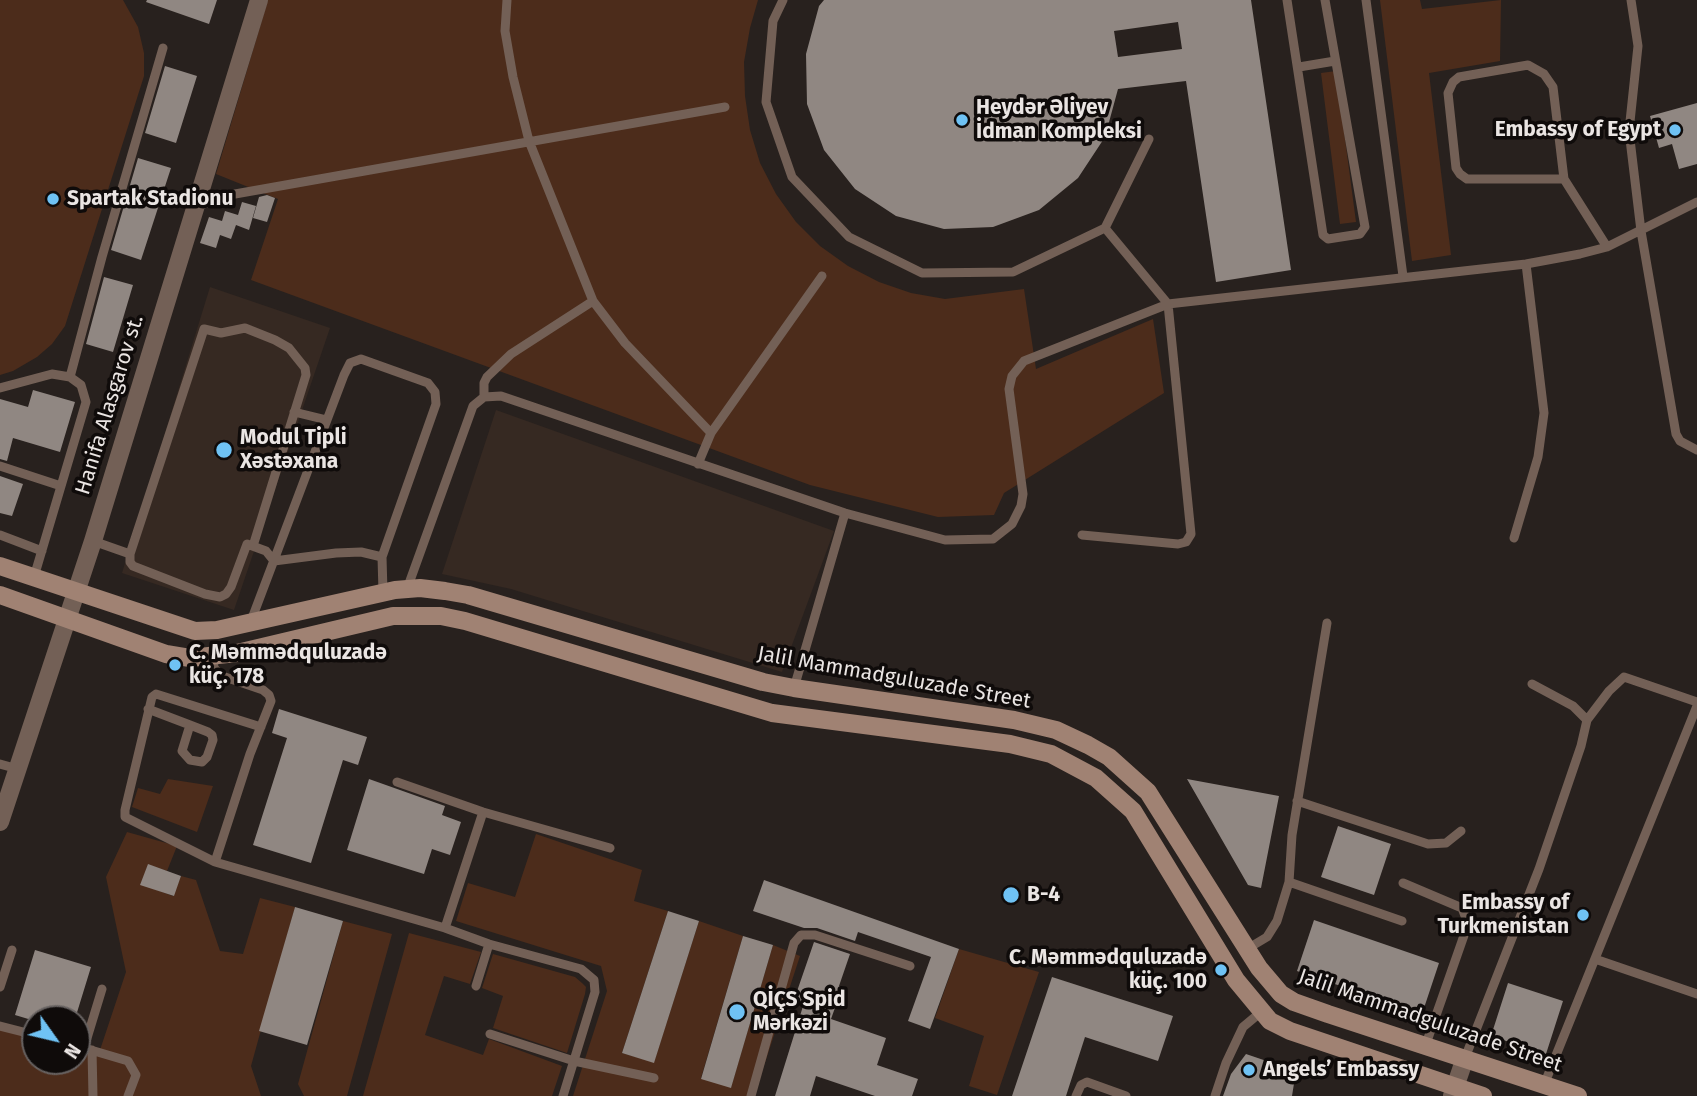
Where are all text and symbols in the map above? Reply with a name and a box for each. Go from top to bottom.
place label: Heydər Əliyev İdman Kompleksi [976,95,1142,145]
marker: Heydər Əliyev İdman Kompleksi [954,112,970,128]
place label: Embassy of Egypt [1495,117,1661,143]
marker: Embassy of Egypt [1667,122,1683,138]
place label: Spartak Stadionu [67,186,233,212]
marker: Spartak Stadionu [45,191,61,207]
street label: Hanifa Alasgarov st. [71,312,149,498]
place label: Modul Tipli Xəstəxana [240,425,347,475]
marker: Modul Tipli Xəstəxana [214,440,234,460]
place label: C. Məmmədquluzadə küç. 178 [189,640,387,690]
street label: Jalil Mammadguluzade Street [755,642,1033,714]
marker: C. Məmmədquluzadə küç. 178 [167,657,183,673]
place label: B-4 [1027,882,1060,908]
marker: B-4 [1001,885,1021,905]
place label: Embassy of Turkmenistan [1437,890,1569,940]
marker: Embassy of Turkmenistan [1575,907,1591,923]
place label: C. Məmmədquluzadə küç. 100 [1009,945,1207,995]
marker: C. Məmmədquluzadə küç. 100 [1213,962,1229,978]
street label: Jalil Mammadguluzade Street [1295,964,1565,1078]
place label: QİÇS Spid Mərkəzi [753,987,846,1037]
marker: QİÇS Spid Mərkəzi [727,1002,747,1022]
north arrow [21,1005,91,1075]
text: N [59,1039,85,1063]
place label: Angels’ Embassy [1263,1057,1419,1083]
marker: Angels’ Embassy [1241,1062,1257,1078]

